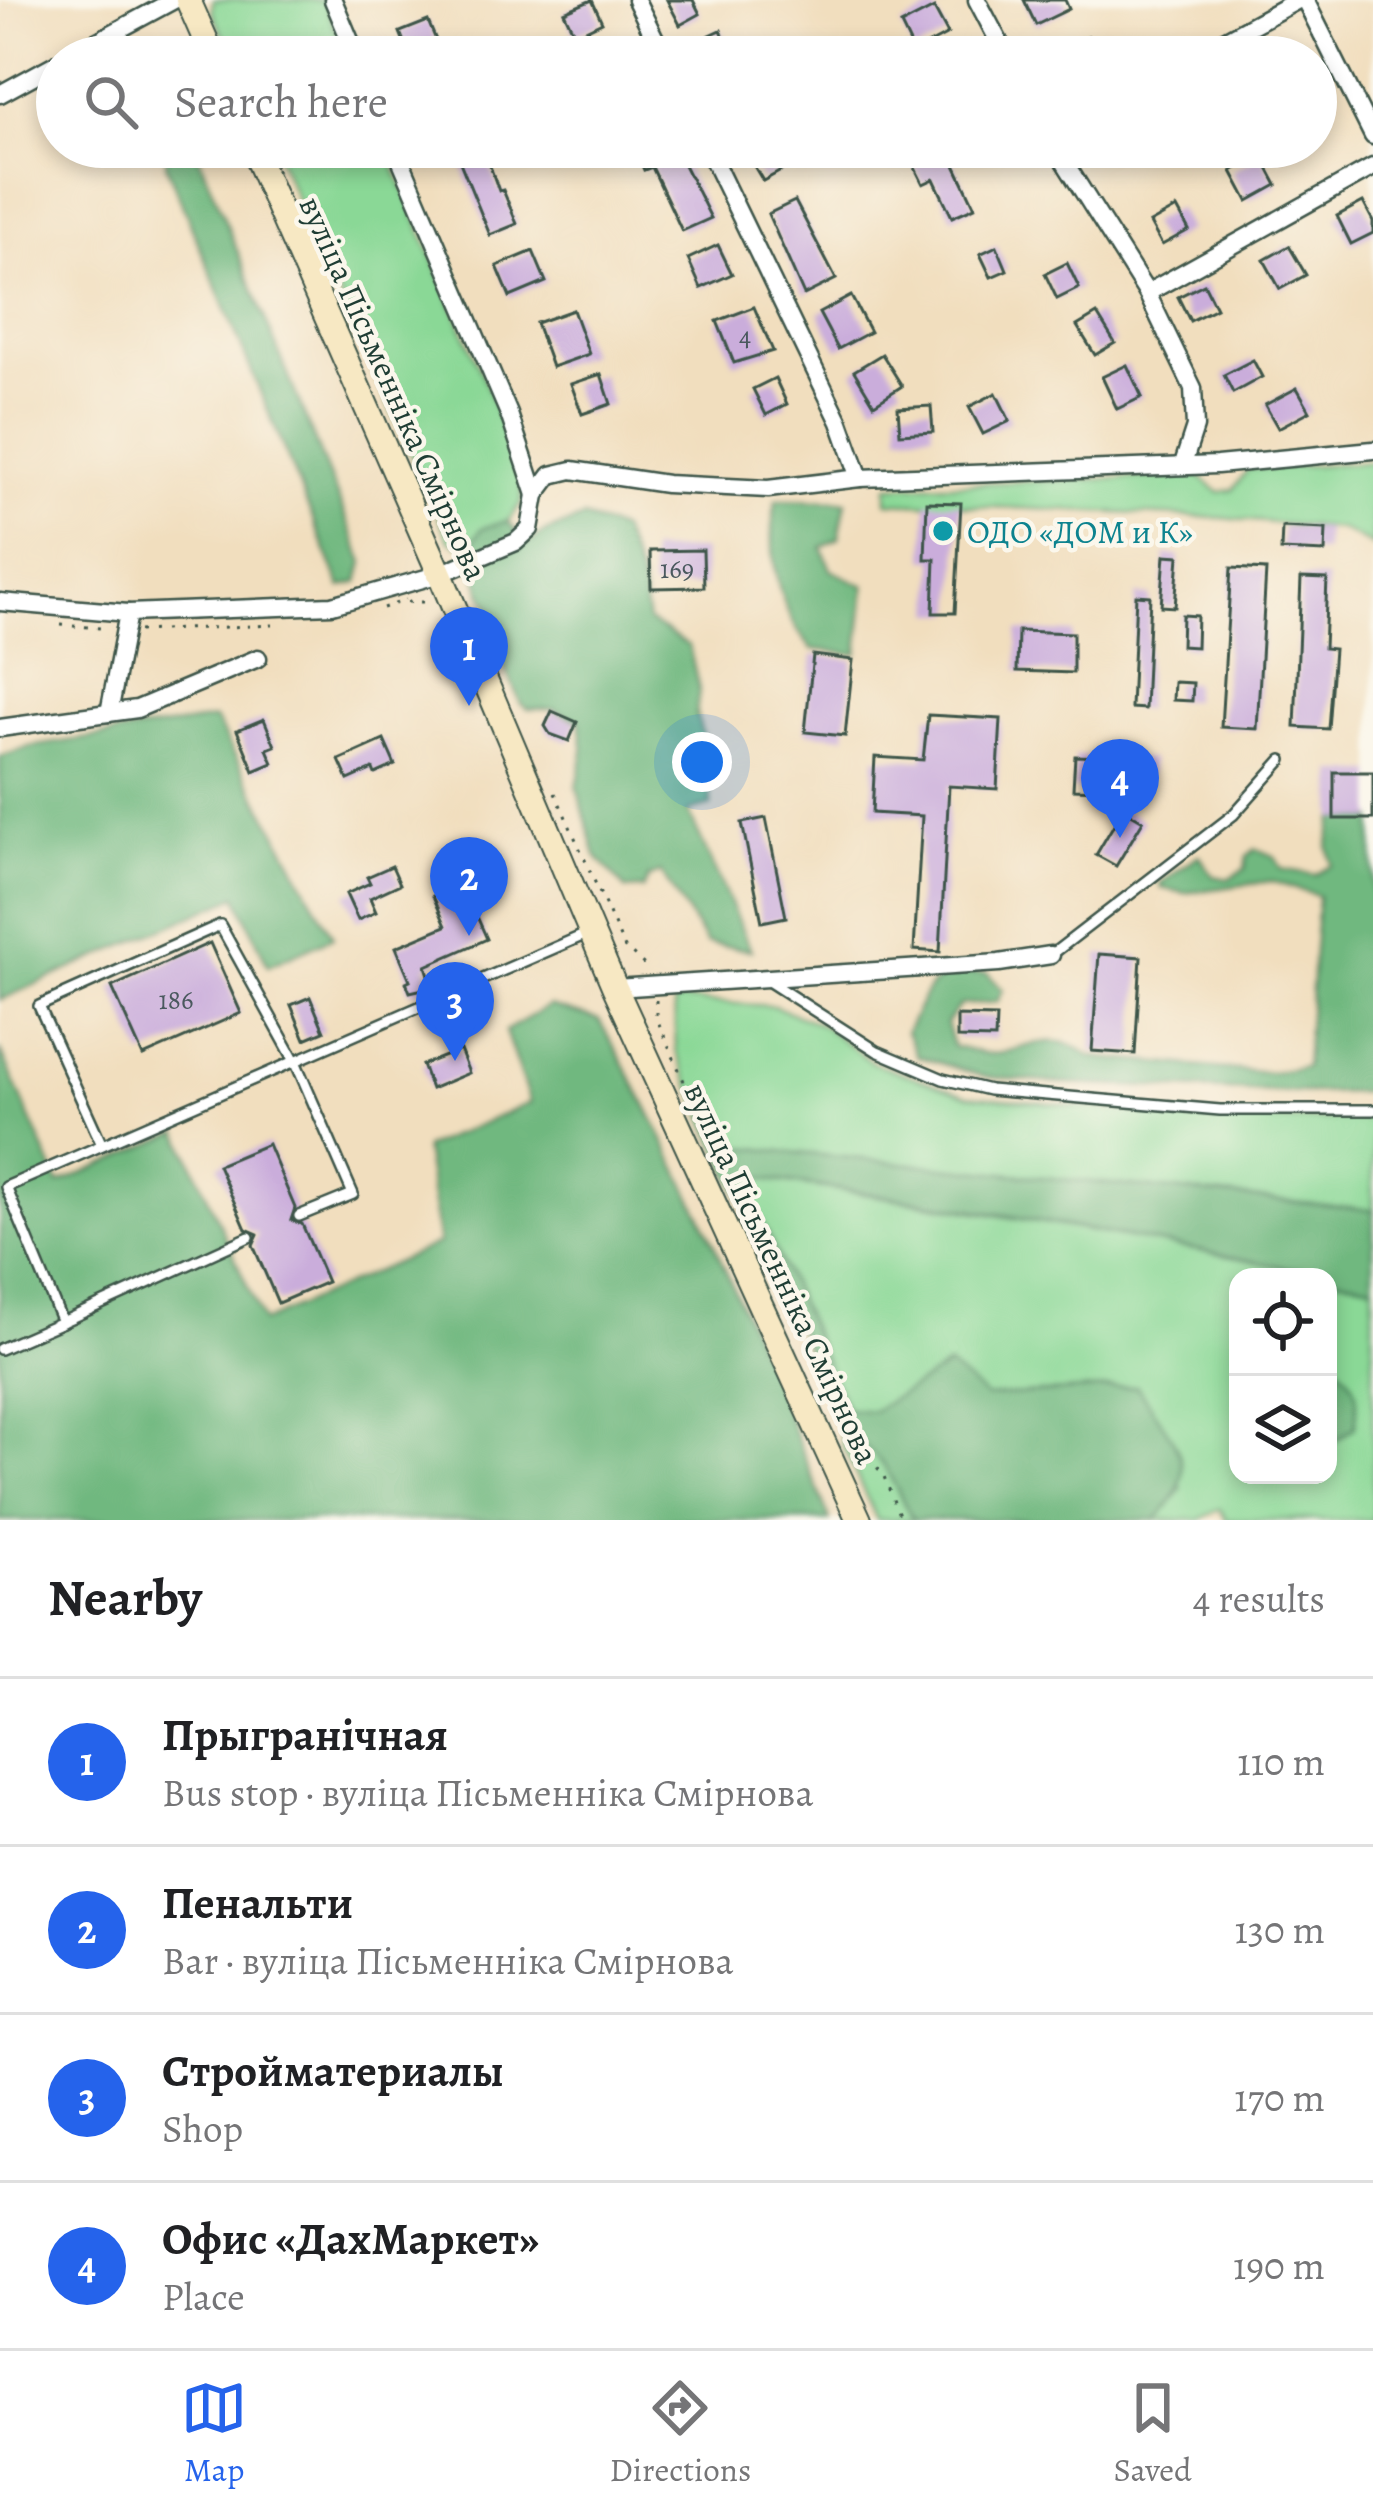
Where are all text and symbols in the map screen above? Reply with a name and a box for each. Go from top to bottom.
search box [36,36,1337,168]
icon: search [78,69,144,135]
text: Search here [174,71,388,133]
street label: вуліца Пісьменніка Смірнова [289,189,500,588]
house number: 4 [739,318,751,354]
place label: ОДО «ДОМ и К» [967,509,1193,554]
marker: ОДО «ДОМ и К» [930,518,956,544]
house number: 169 [660,551,694,587]
pin: 1 [430,607,508,706]
your location [672,732,732,792]
pin: 4 [1081,739,1159,838]
pin: 2 [430,837,508,936]
pin: 3 [416,962,494,1061]
house number: 186 [159,982,193,1018]
street label: вуліца Пісьменніка Смірнова [674,1075,891,1472]
map controls [1229,1268,1337,1484]
button: locate [1229,1268,1337,1376]
button: layers [1229,1376,1337,1484]
text: Nearby [48,1563,202,1633]
text: 4 results [1193,1572,1325,1625]
text: Прыгранічная [162,1704,448,1766]
text: 1 [80,1735,94,1788]
text: 110 m [1237,1735,1325,1788]
text: Bus stop · вуліца Пісьменніка Смірнова [162,1766,813,1819]
text: Пенальти [162,1872,353,1934]
text: 2 [78,1903,96,1956]
text: 130 m [1234,1903,1325,1956]
text: Bar · вуліца Пісьменніка Смірнова [162,1934,733,1987]
text: Стройматериалы [162,2040,504,2102]
text: 3 [79,2071,95,2124]
text: 170 m [1234,2071,1325,2124]
text: Shop [162,2102,243,2155]
text: Офис «ДахМаркет» [162,2208,539,2270]
text: 4 [78,2239,96,2292]
text: 190 m [1233,2239,1325,2292]
text: Place [162,2270,245,2323]
tab: Map [181,2375,247,2492]
tab: Directions [610,2375,751,2492]
tab: Saved [1114,2375,1192,2492]

